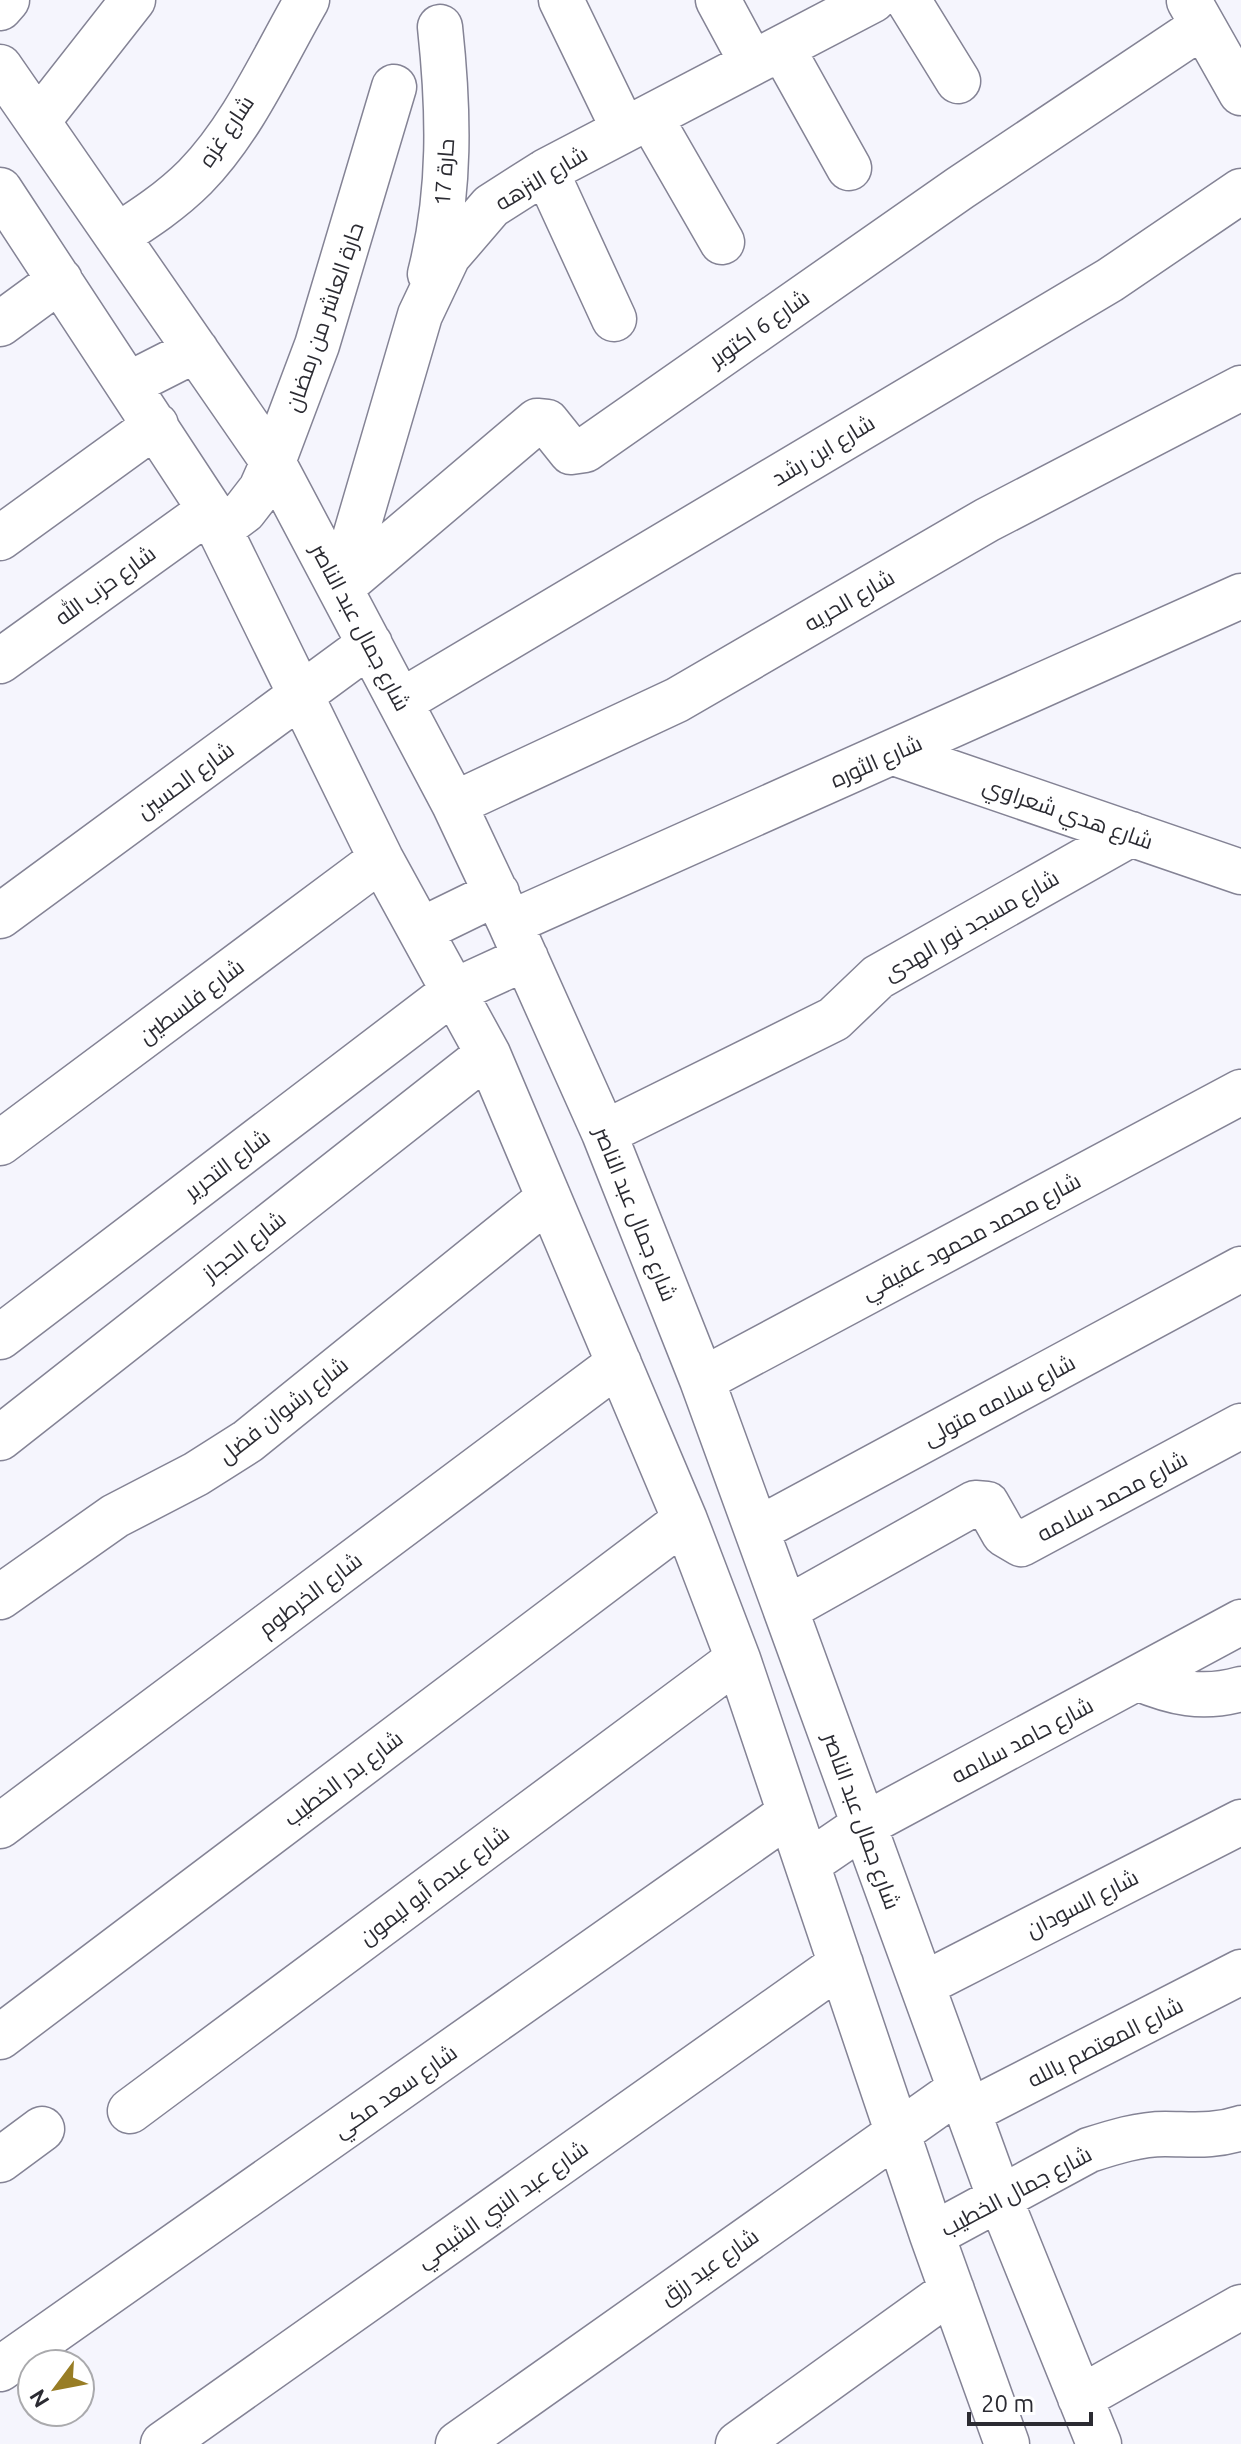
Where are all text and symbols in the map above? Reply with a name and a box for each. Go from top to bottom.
street label: شارع غزه [193,91,261,173]
street label: حارة 17 [429,138,459,206]
street label: شارع النزهه [490,140,593,217]
street label: حارة العاشر من رمضان [279,219,370,415]
street label: شارع 6 اكتوبر [702,284,815,375]
street label: شارع ابن رشد [767,409,880,493]
street label: شارع جمال عبد الناصر [303,537,416,716]
street label: شارع حزب الله [49,539,162,632]
street label: شارع الحريه [799,564,900,638]
street label: شارع الثوره [826,729,927,795]
street label: شارع الحسين [131,736,240,826]
street label: شارع هدي شعراوي [978,772,1156,858]
street label: شارع مسجد نور الهدى [879,864,1064,988]
street label: شارع فلسطين [133,953,250,1051]
street label: شارع جمال عبد الناصر [587,1121,683,1306]
street label: شارع التحرير [178,1123,276,1207]
street label: شارع محمد محمود عفيفي [857,1167,1087,1308]
street label: شارع الحجاز [196,1205,292,1289]
street label: شارع سلامه متولى [919,1349,1080,1453]
street label: شارع رشوان فضل [213,1351,354,1470]
street label: شارع محمد سلامه [1032,1445,1193,1548]
street label: شارع الخرطوم [253,1547,368,1644]
street label: شارع حامد سلامه [947,1692,1098,1790]
street label: شارع بدر الخطيب [278,1725,409,1833]
street label: شارع جمال عبد الناصر [815,1727,906,1914]
street label: شارع عبده أبو ليمون [354,1820,515,1951]
street label: شارع السودان [1022,1864,1143,1944]
street label: شارع المعتصم بالله [1023,1992,1189,2095]
street label: شارع سعد مكي [328,2039,464,2146]
street label: شارع عبد النبي الشيمي [411,2135,595,2276]
street label: شارع جمال الخطيب [936,2140,1097,2243]
street label: شارع عيد رزق [655,2223,765,2311]
north arrow [16,2348,96,2428]
scale bar [969,2376,1091,2426]
text: N [24,2385,54,2412]
text: 20 m [981,2390,1034,2417]

